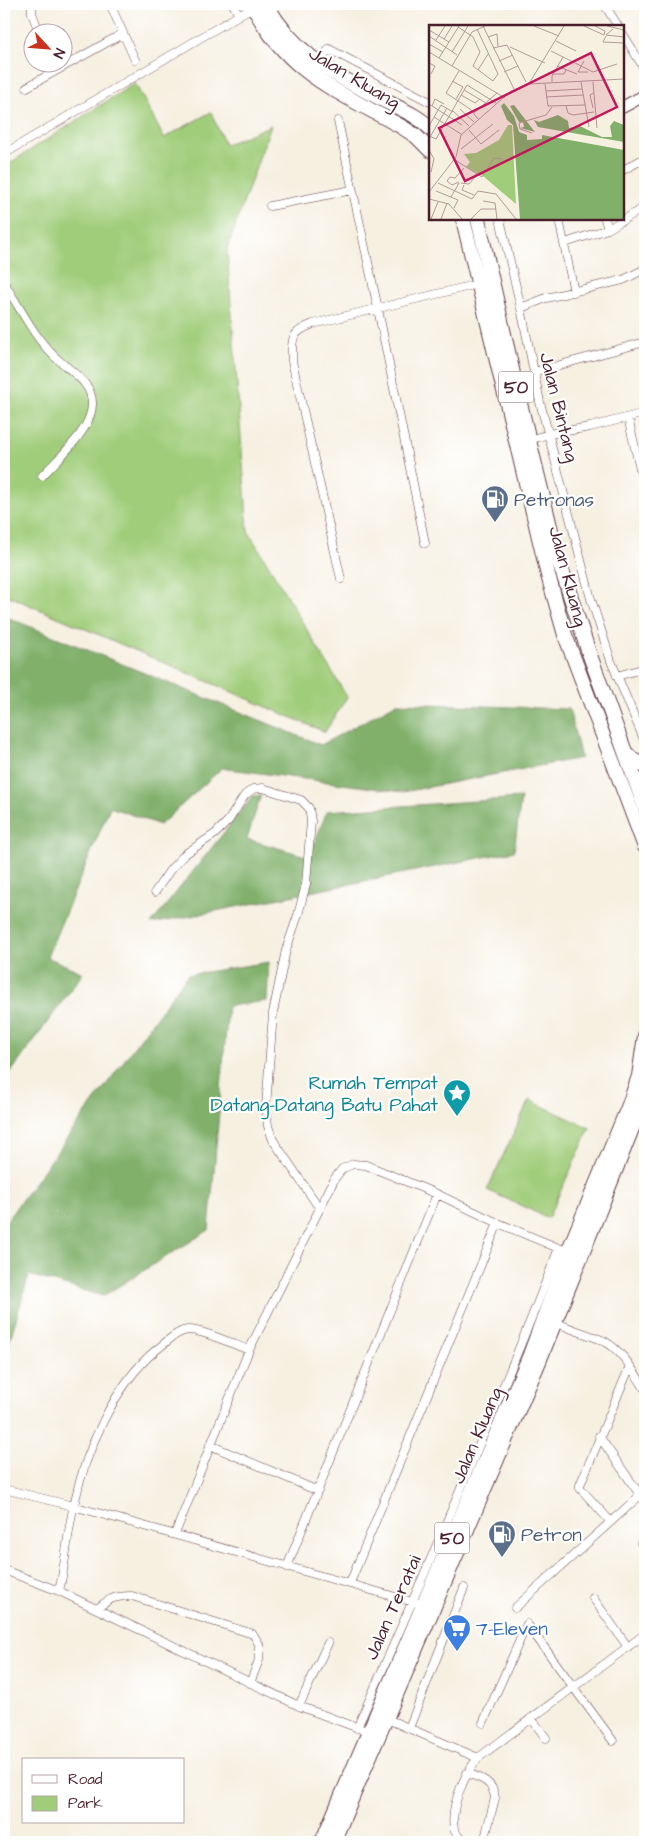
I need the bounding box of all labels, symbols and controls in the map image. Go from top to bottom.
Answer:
north arrow [22,22,72,72]
inset map [429,25,624,220]
street label: Jalan Kluang [303,40,405,117]
text: N [48,45,70,62]
street label: Jalan Bintang [531,350,585,465]
road number: 50 [498,372,534,402]
fuel station icon: Petronas [480,484,510,523]
place label: Petronas [514,487,594,514]
street label: Jalan Kluang [540,523,594,630]
place label: Rumah Tempat Datang-Datang Batu Pahat [211,1070,438,1120]
place icon: Rumah Tempat Datang-Datang Batu Pahat [442,1078,472,1117]
street label: Jalan Kluang [445,1383,511,1488]
fuel station icon: Petron [487,1519,517,1558]
road number: 50 [434,1522,470,1554]
place label: Petron [521,1522,582,1549]
street label: Jalan Teratai [358,1551,429,1664]
supermarket icon: 7-Eleven [442,1613,472,1652]
place label: 7-Eleven [476,1616,548,1643]
legend [22,1758,185,1824]
text: Road [68,1769,103,1790]
text: Park [68,1793,103,1814]

